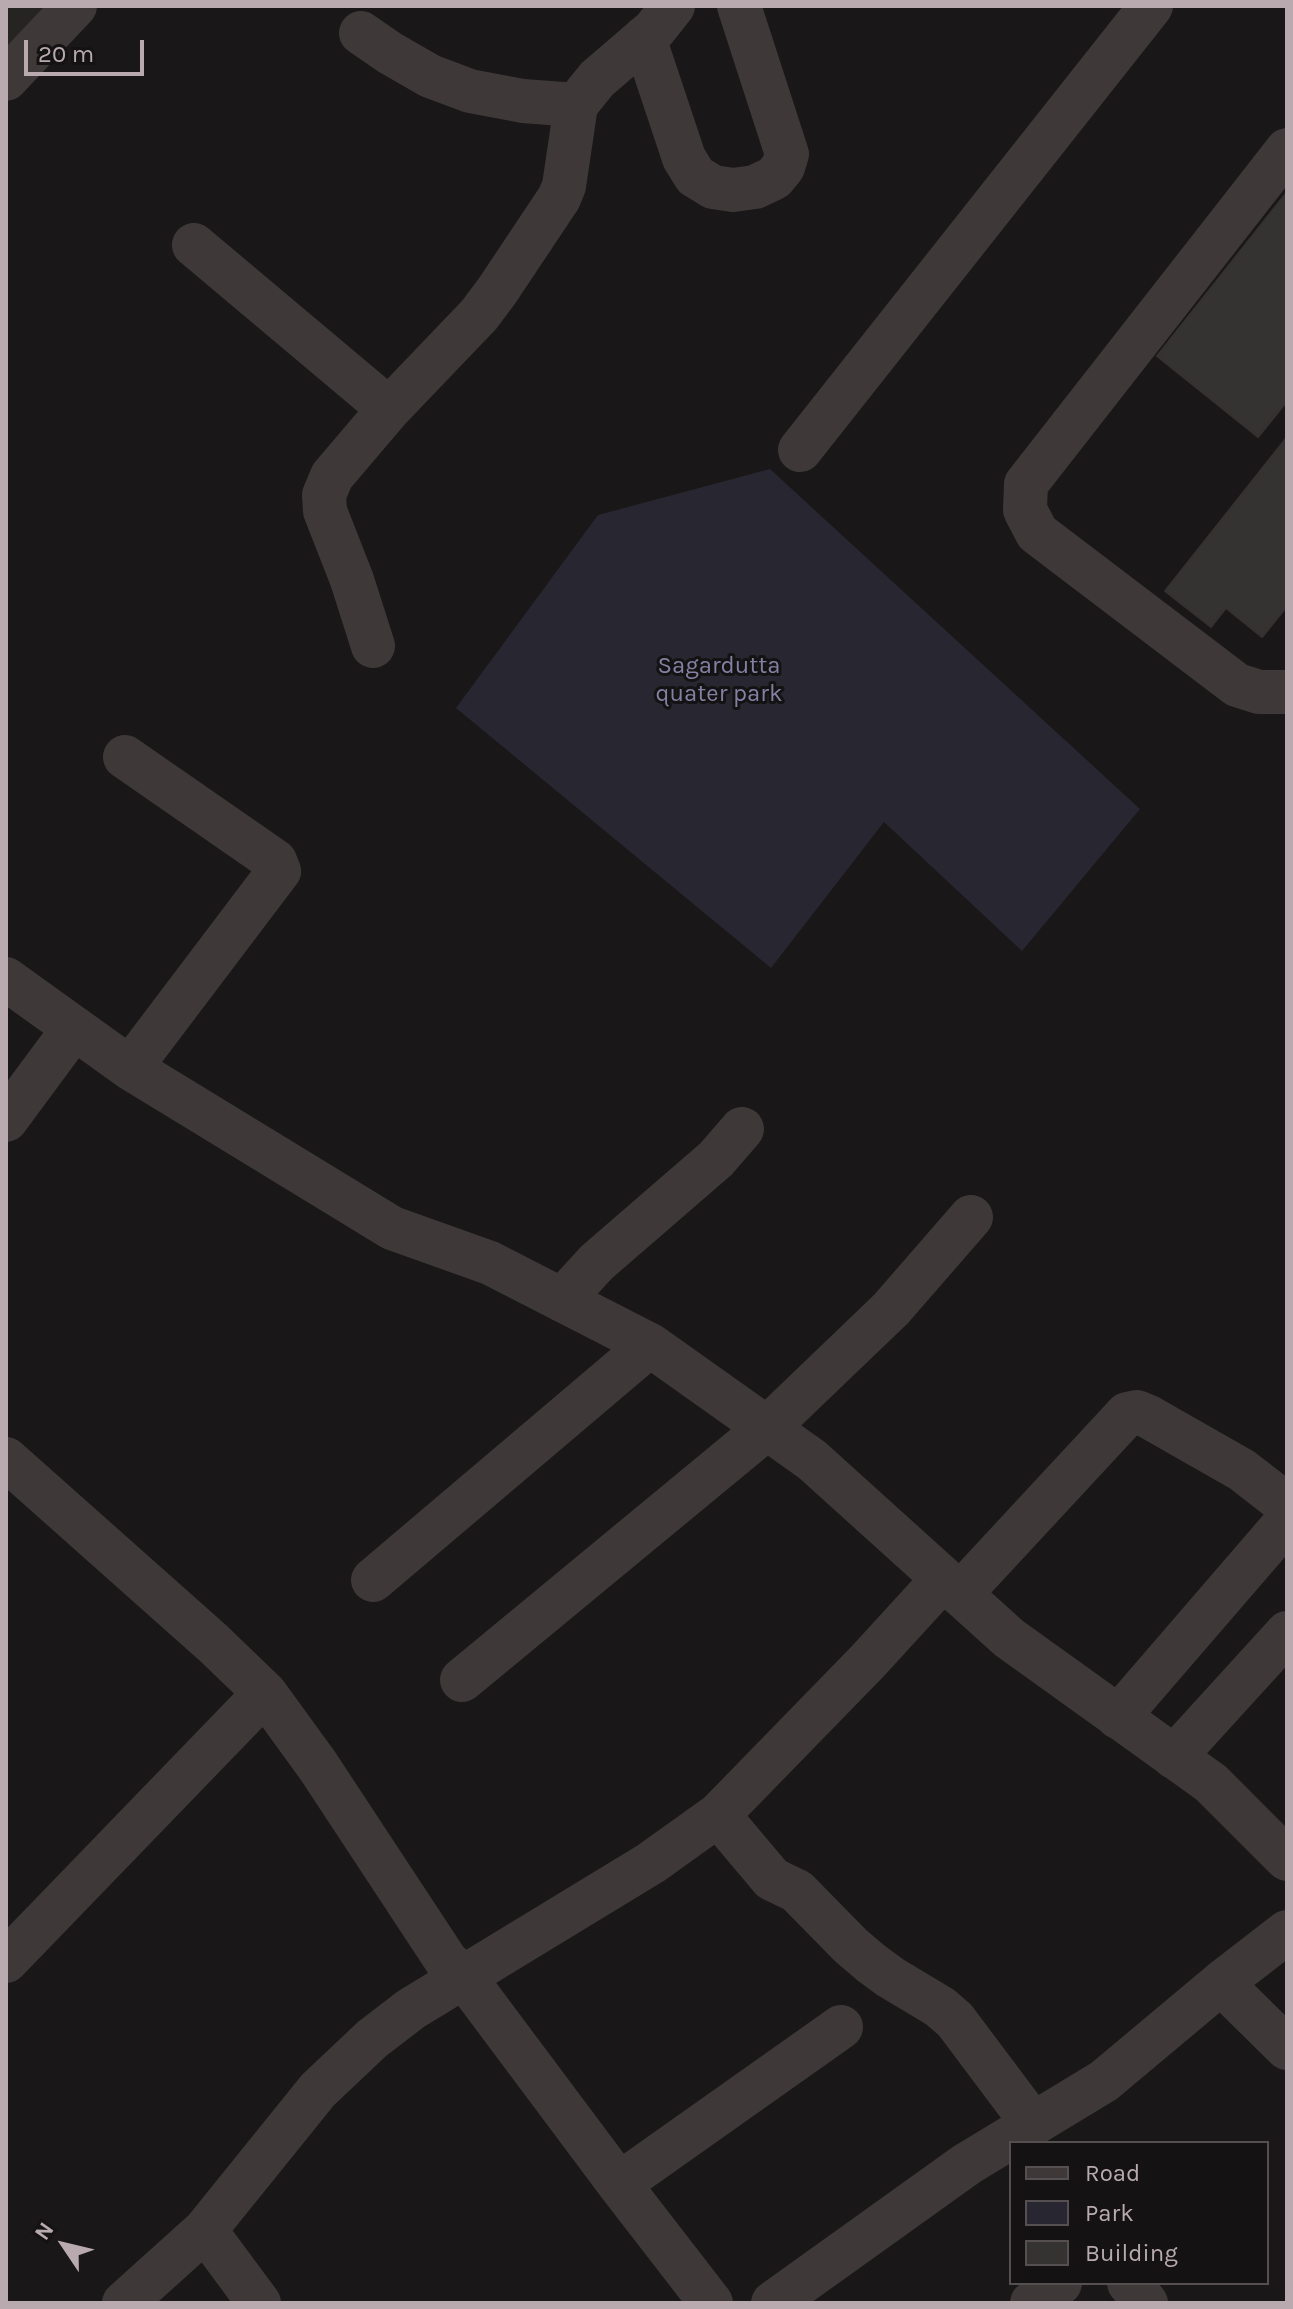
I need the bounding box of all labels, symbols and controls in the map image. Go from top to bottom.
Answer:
scale bar [28,24,148,74]
text: 20 m [38,40,94,68]
park label: Sagardutta quater park [656,652,782,708]
legend [1009,2141,1269,2285]
text: Road [1085,2159,1140,2187]
text: Park [1085,2199,1134,2227]
north arrow [24,2205,104,2285]
text: N [29,2217,60,2245]
text: Building [1085,2239,1178,2267]

